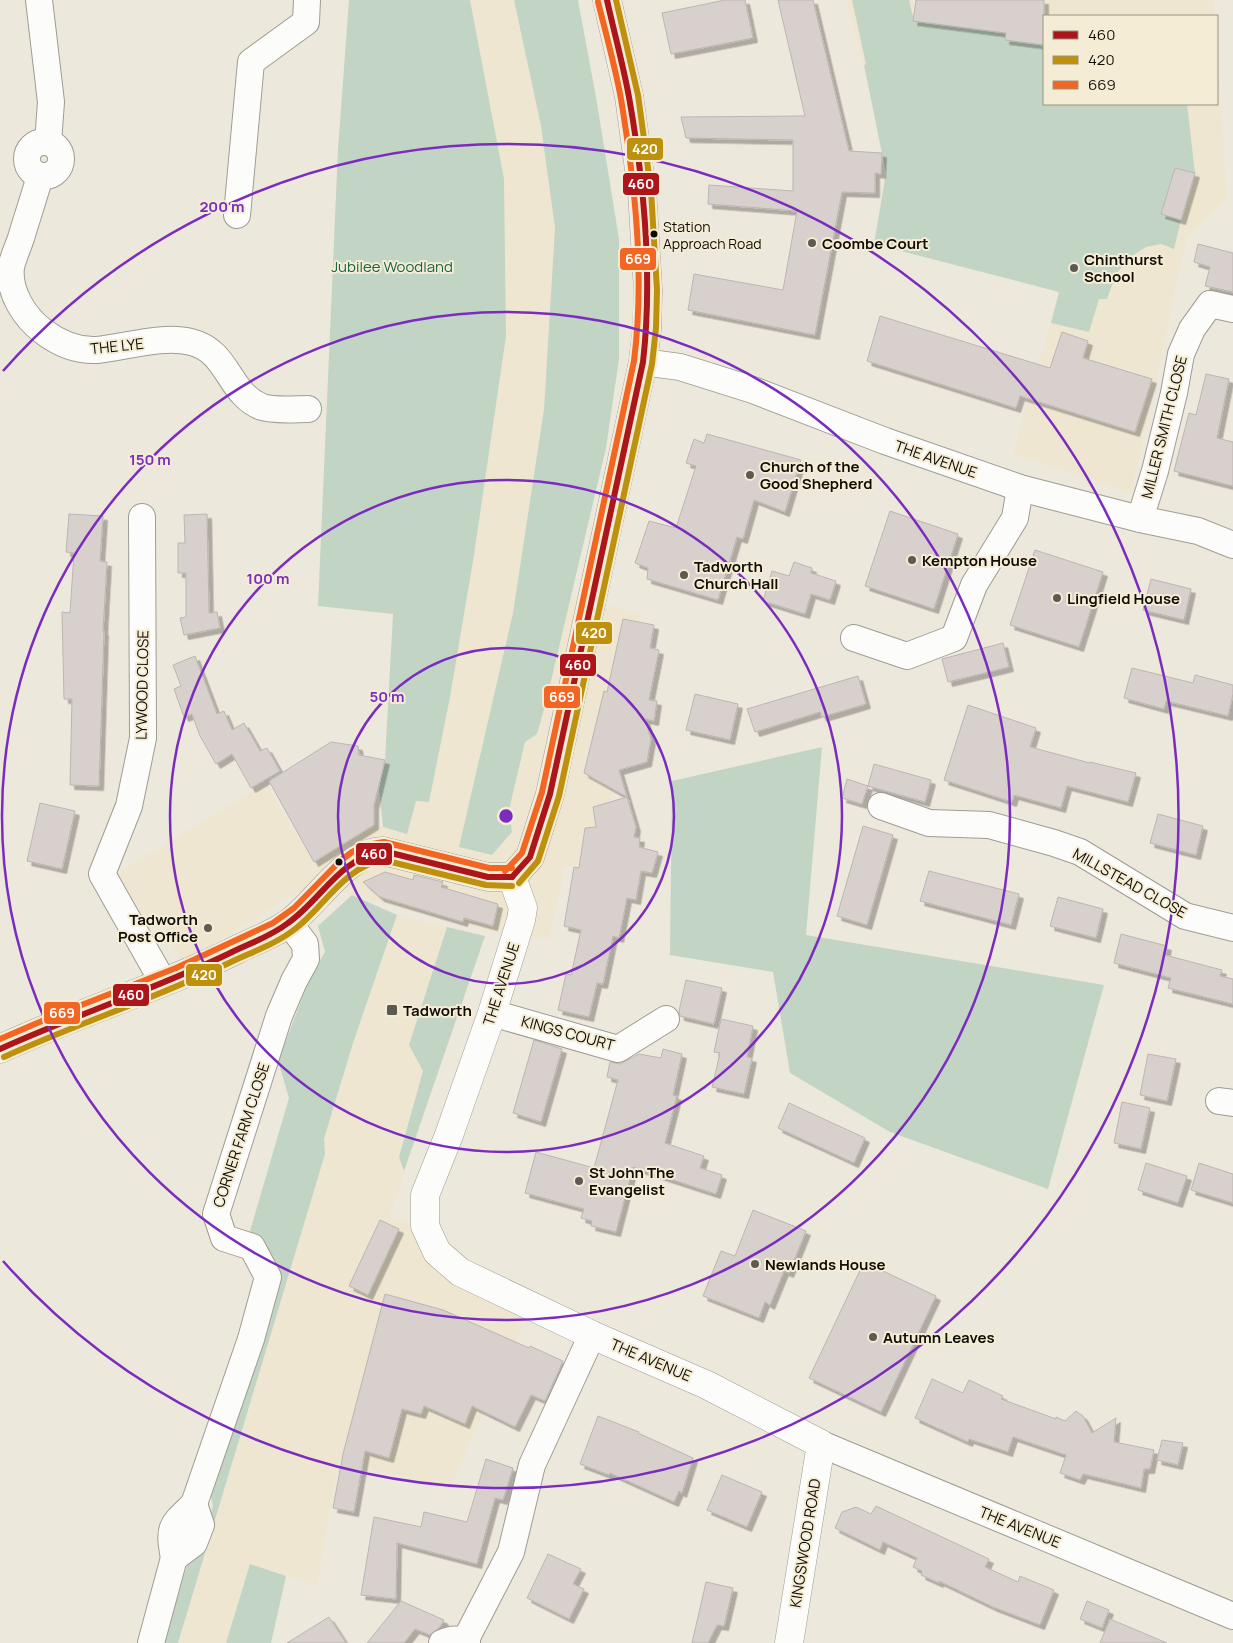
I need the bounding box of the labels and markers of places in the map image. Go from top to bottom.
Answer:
place label: Station Approach Road [663,217,761,253]
marker: Station Approach Road [649,229,659,239]
place label: Coombe Court [822,233,929,254]
marker: Coombe Court [806,237,818,249]
place label: Chinthurst School [1084,249,1164,287]
marker: Chinthurst School [1068,262,1080,274]
place label: Church of the Good Shepherd [760,456,873,494]
marker: Church of the Good Shepherd [744,469,756,481]
place label: Kempton House [922,550,1037,571]
marker: Kempton House [906,554,918,566]
place label: Tadworth Church Hall [694,556,779,594]
marker: Tadworth Church Hall [678,569,690,581]
place label: Lingfield House [1067,588,1180,609]
marker: Lingfield House [1051,592,1063,604]
centre of rings [497,807,515,825]
unlabelled marker [334,857,344,867]
place label: Tadworth Post Office [118,909,198,947]
marker: Tadworth Post Office [202,922,214,934]
place label: Tadworth [403,1000,472,1021]
marker: Tadworth [385,1003,399,1017]
place label: St John The Evangelist [589,1162,674,1200]
marker: St John The Evangelist [573,1175,585,1187]
place label: Newlands House [765,1254,886,1275]
marker: Newlands House [749,1258,761,1270]
place label: Autumn Leaves [883,1327,995,1348]
marker: Autumn Leaves [867,1331,879,1343]

